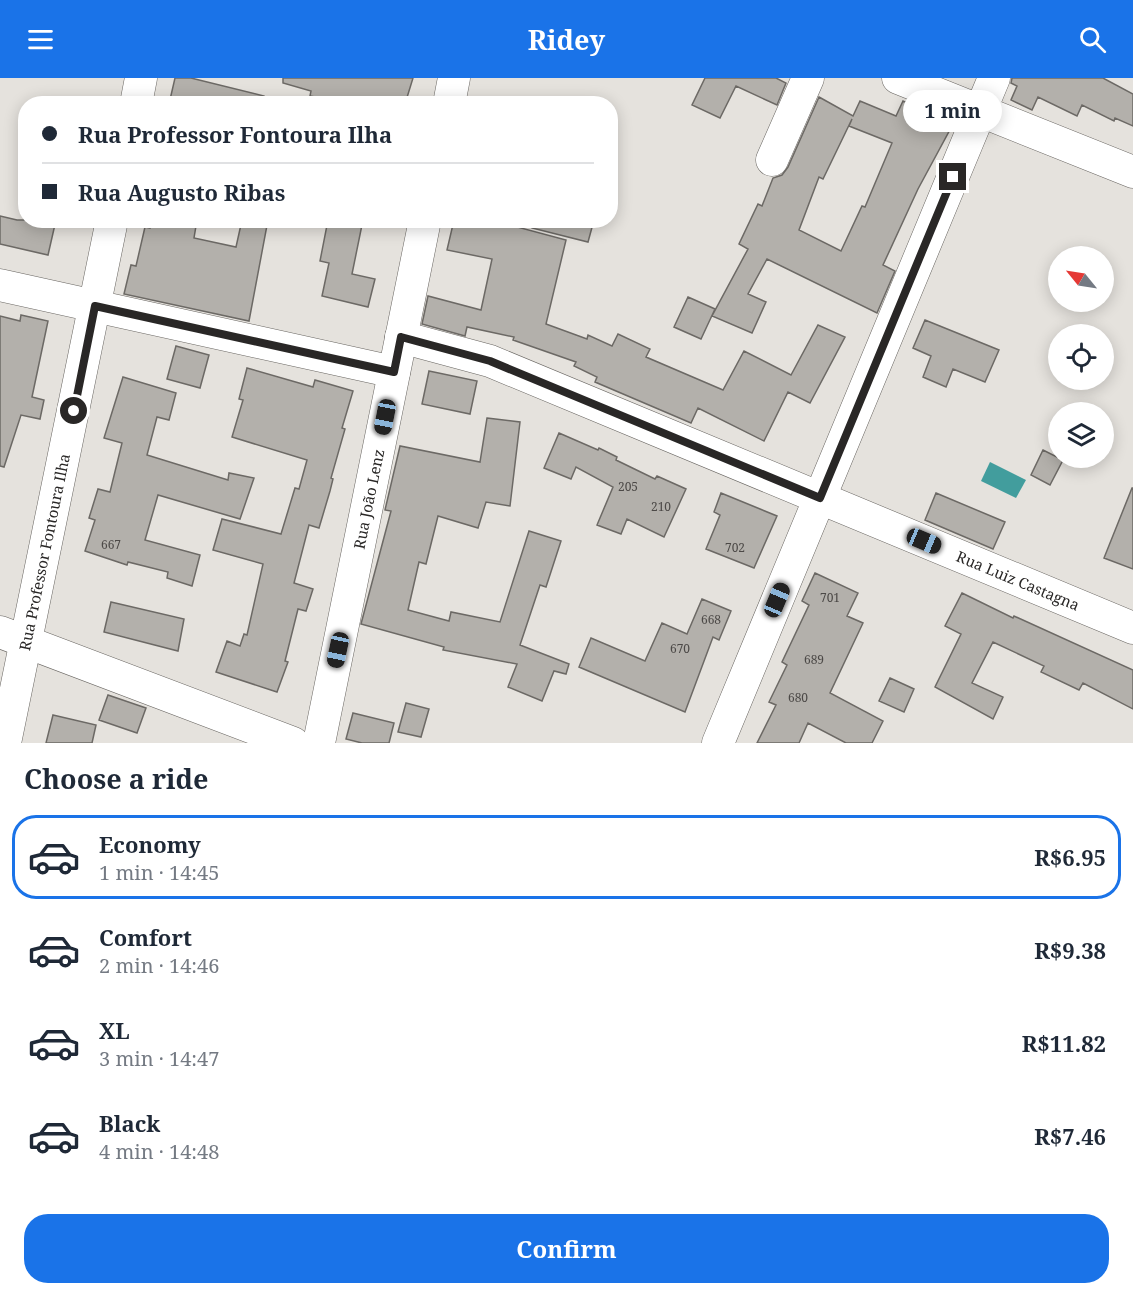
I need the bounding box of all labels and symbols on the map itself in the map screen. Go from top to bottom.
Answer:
callout: 1 min [904,90,1002,132]
route end [939,163,966,190]
north arrow [1048,246,1114,312]
route start [60,397,87,424]
car [373,398,397,436]
street label: Rua João Lenz [349,447,388,551]
street label: Rua Professor Fontoura Ilha [14,452,74,652]
house number: 205 [618,478,638,495]
house number: 210 [651,498,671,515]
car [904,526,944,556]
house number: 667 [101,536,121,553]
house number: 702 [725,539,745,556]
street label: Rua Luiz Castagna [954,546,1083,615]
car [762,580,792,620]
house number: 701 [820,589,840,606]
house number: 668 [701,611,721,628]
car [325,631,351,669]
house number: 670 [670,640,690,657]
house number: 689 [804,651,824,668]
house number: 680 [788,689,808,706]

